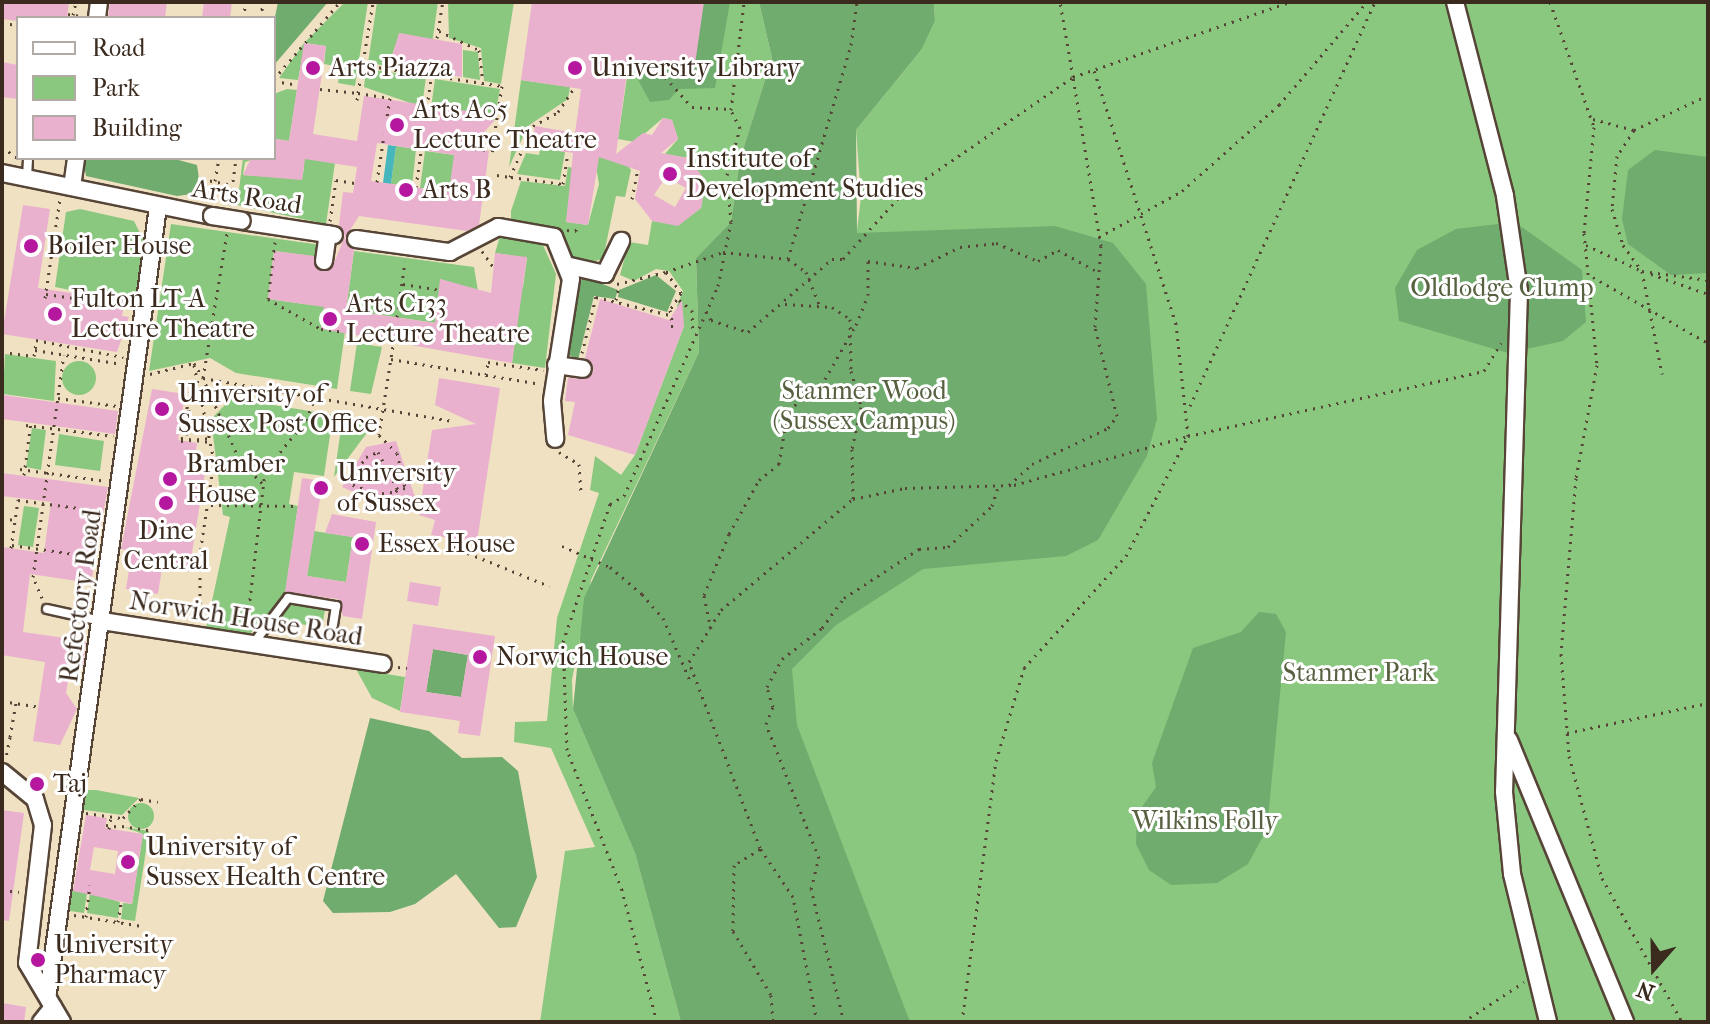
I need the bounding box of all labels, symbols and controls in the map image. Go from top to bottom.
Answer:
legend [16,16,276,160]
text: Road [92,34,145,62]
place label: Arts Piazza [329,52,452,84]
place label: University Library [591,52,800,84]
marker: Arts Piazza [304,59,322,77]
marker: University Library [566,59,584,77]
text: Park [92,74,140,102]
place label: Arts A05 Lecture Theatre [413,94,597,156]
text: Building [92,114,182,142]
marker: Arts A05 Lecture Theatre [388,116,406,134]
place label: Institute of Development Studies [686,143,923,204]
marker: Institute of Development Studies [661,165,679,183]
street label: Arts Road [190,173,304,221]
place label: Arts B [422,174,491,206]
marker: Arts B [397,181,415,199]
place label: Boiler House [47,230,191,262]
marker: Boiler House [22,237,40,255]
park label: Oldlodge Clump [1410,272,1594,304]
place label: Fulton LT-A Lecture Theatre [71,283,255,344]
place label: Arts C133 Lecture Theatre [346,288,530,350]
marker: Fulton LT-A Lecture Theatre [46,305,64,323]
marker: Arts C133 Lecture Theatre [321,310,339,328]
park label: Stanmer Wood (Sussex Campus) [773,375,955,436]
place label: University of Sussex Post Office [178,378,377,440]
marker: University of Sussex Post Office [153,400,171,418]
place label: Bramber House [186,448,285,510]
place label: University of Sussex [337,457,456,518]
marker: Bramber House [161,470,179,488]
marker: University of Sussex [312,479,330,497]
marker: Dine Central [157,494,175,512]
street label: Refectory Road [53,507,109,685]
place label: Dine Central [124,515,208,576]
place label: Essex House [378,528,515,560]
marker: Essex House [353,535,371,553]
street label: Norwich House Road [127,585,365,653]
place label: Norwich House [496,641,668,673]
marker: Norwich House [471,648,489,666]
park label: Stanmer Park [1283,657,1435,689]
place label: Taj [53,768,87,800]
marker: Taj [28,775,46,793]
park label: Wilkins Folly [1132,805,1278,837]
place label: University of Sussex Health Centre [146,831,385,892]
marker: University of Sussex Health Centre [117,851,139,873]
north arrow [1614,928,1694,1008]
place label: University Pharmacy [54,929,173,990]
marker: University Pharmacy [29,951,47,969]
text: N [1634,975,1658,1006]

